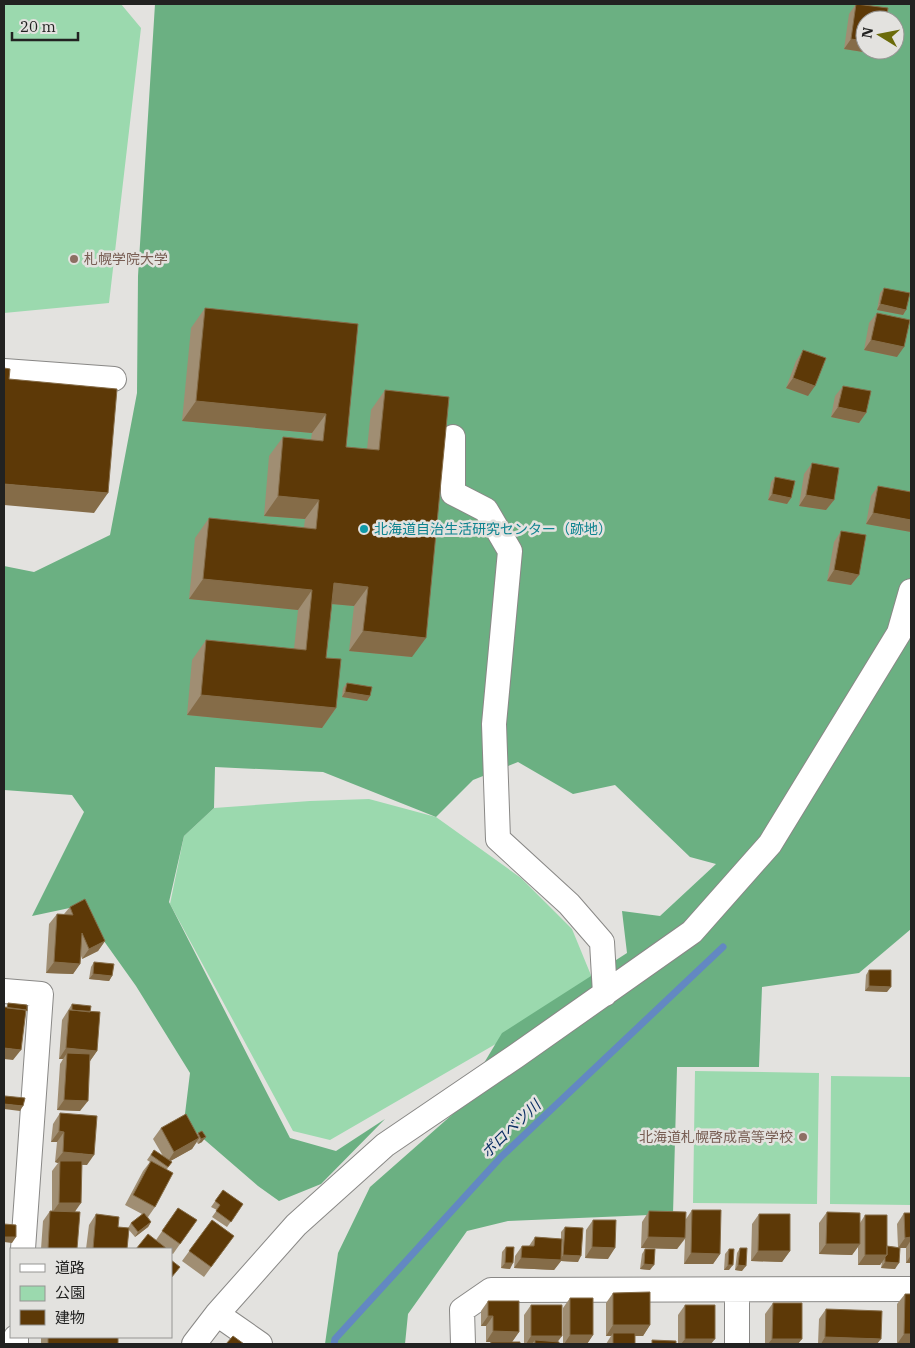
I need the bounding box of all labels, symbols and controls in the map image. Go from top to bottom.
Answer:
scale bar [12,10,79,42]
north arrow [855,10,905,60]
text: 20 m [20,17,56,36]
text: N [857,26,877,40]
place label: 札幌学院大学 [84,250,168,268]
marker: 札幌学院大学 [68,253,80,265]
place label: 北海道自治生活研究センター（跡地） [374,520,612,538]
marker: 北海道自治生活研究センター（跡地） [358,523,370,535]
water label: ポロベツ川 [477,1094,546,1162]
place label: 北海道札幌啓成高等学校 [639,1128,793,1146]
marker: 北海道札幌啓成高等学校 [797,1131,809,1143]
legend [10,1248,172,1338]
text: 道路 [55,1258,85,1277]
text: 公園 [55,1283,85,1302]
text: 建物 [55,1308,85,1327]

